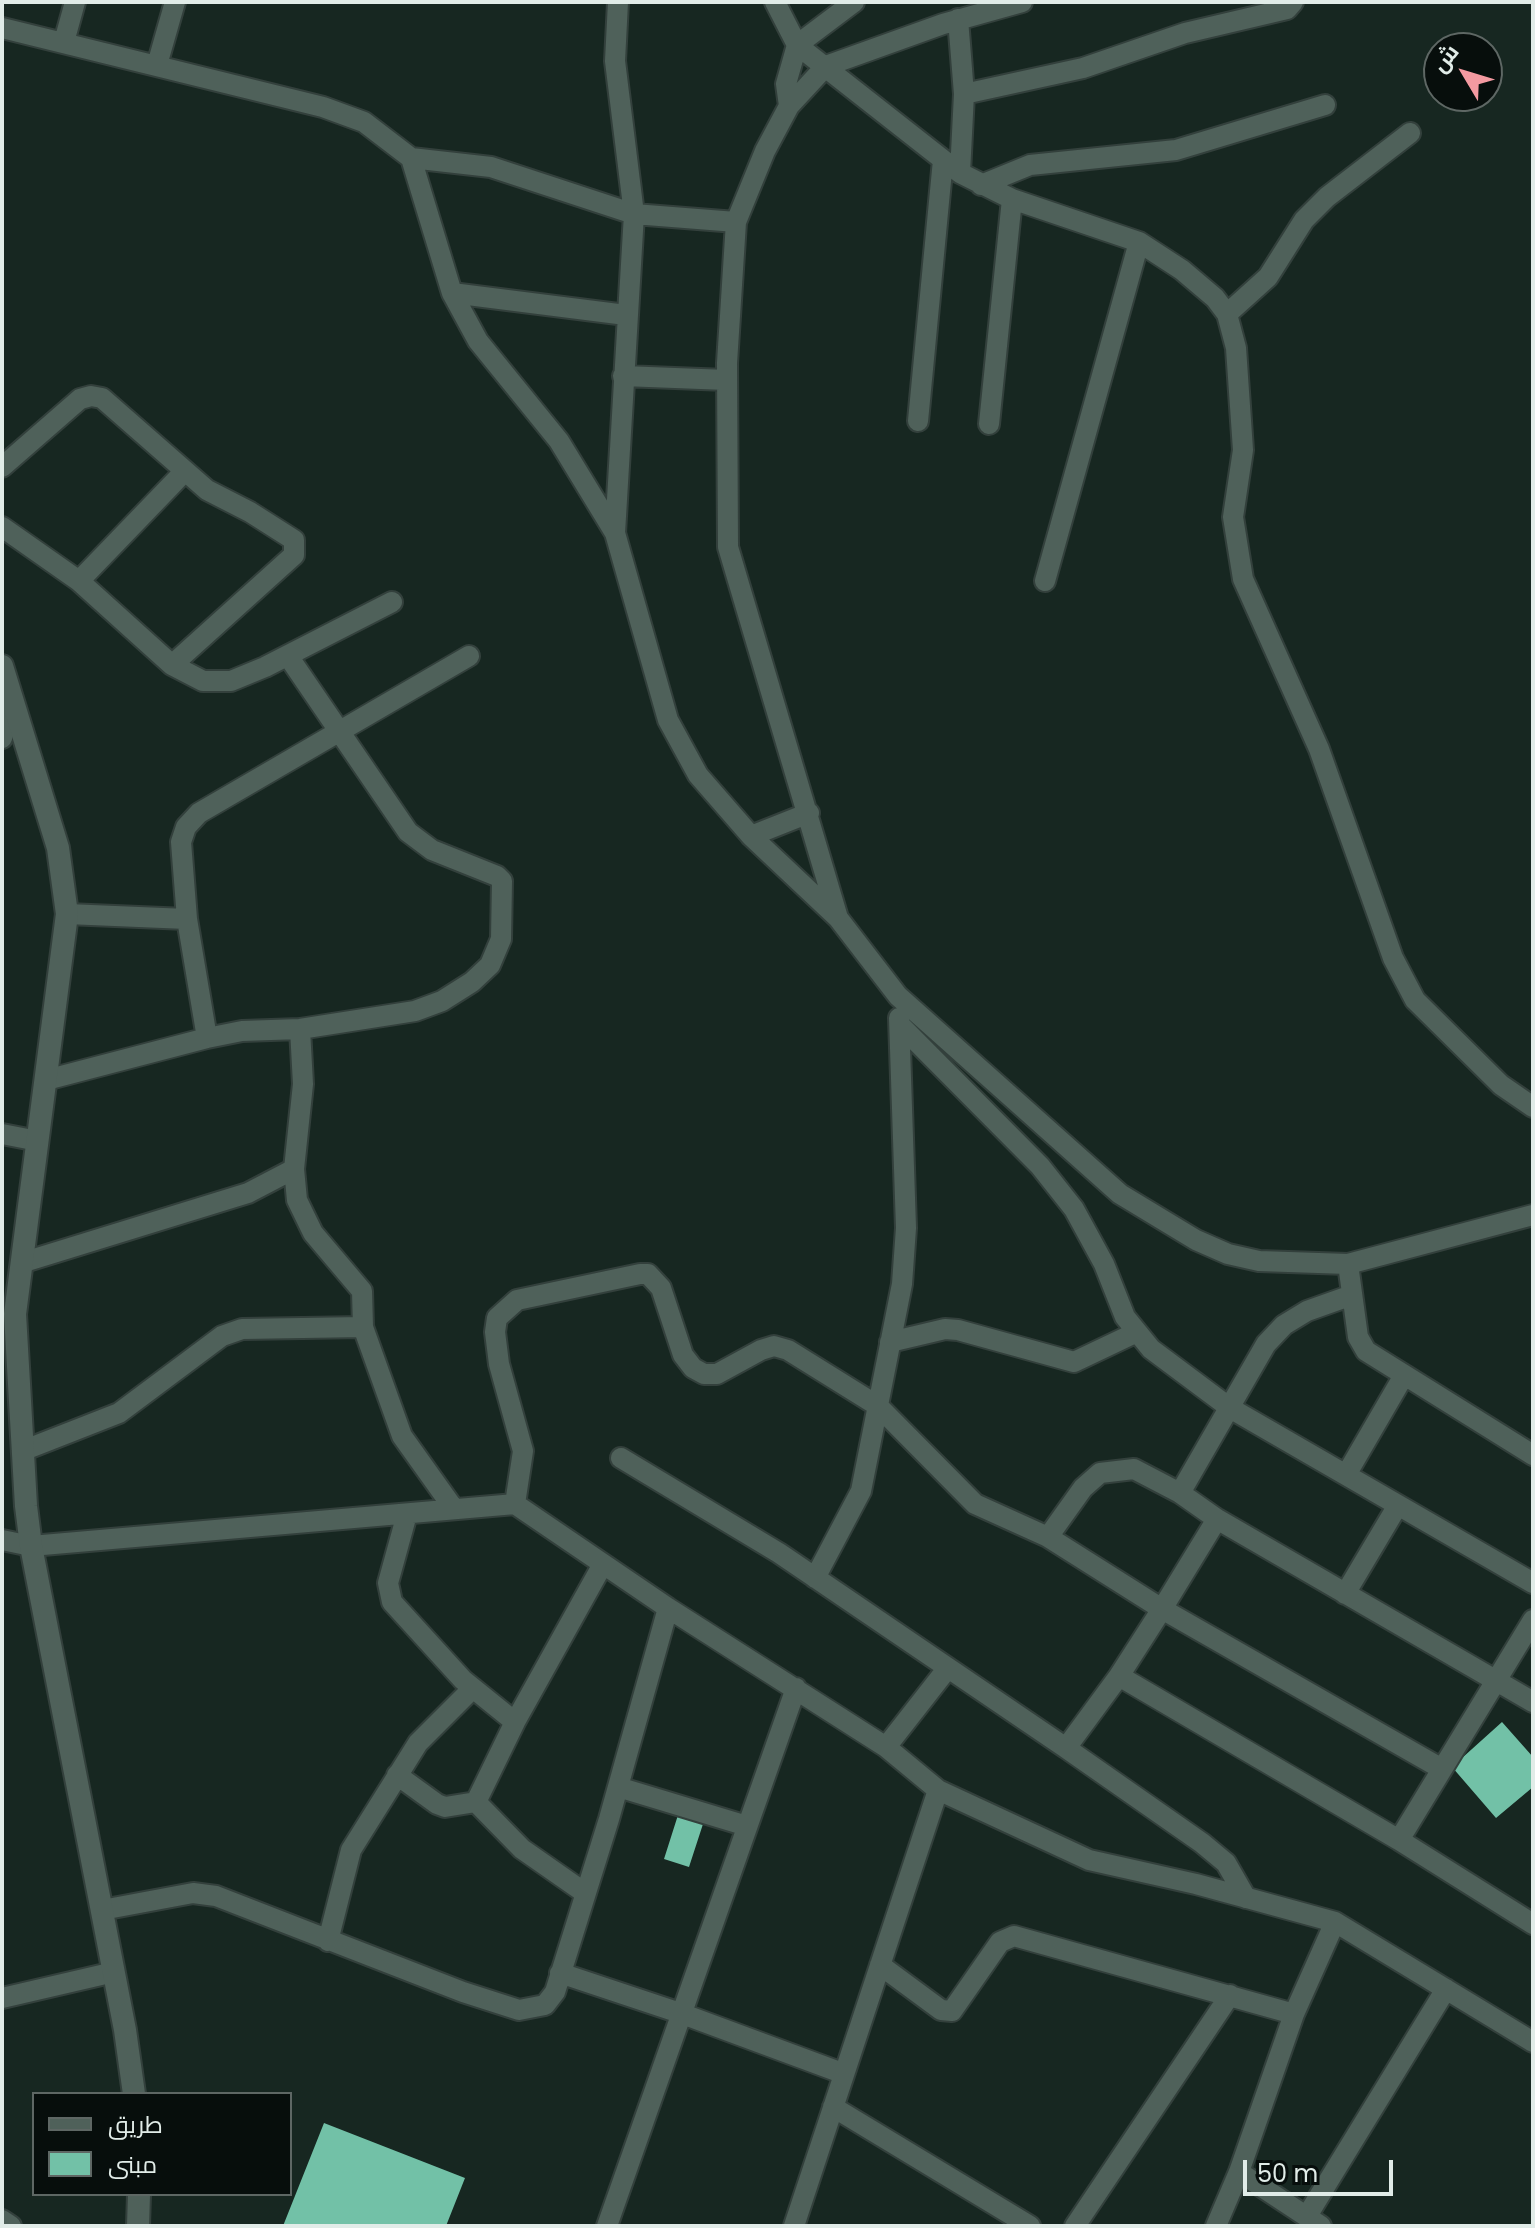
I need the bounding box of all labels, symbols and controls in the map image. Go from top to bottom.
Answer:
north arrow [1423,32,1503,112]
text: ش [1424,37,1466,79]
legend [32,2092,292,2196]
text: طريق [108,2108,163,2141]
scale bar [1247,2144,1397,2194]
text: مبنى [108,2148,157,2181]
text: 50 m [1257,2157,1318,2190]

